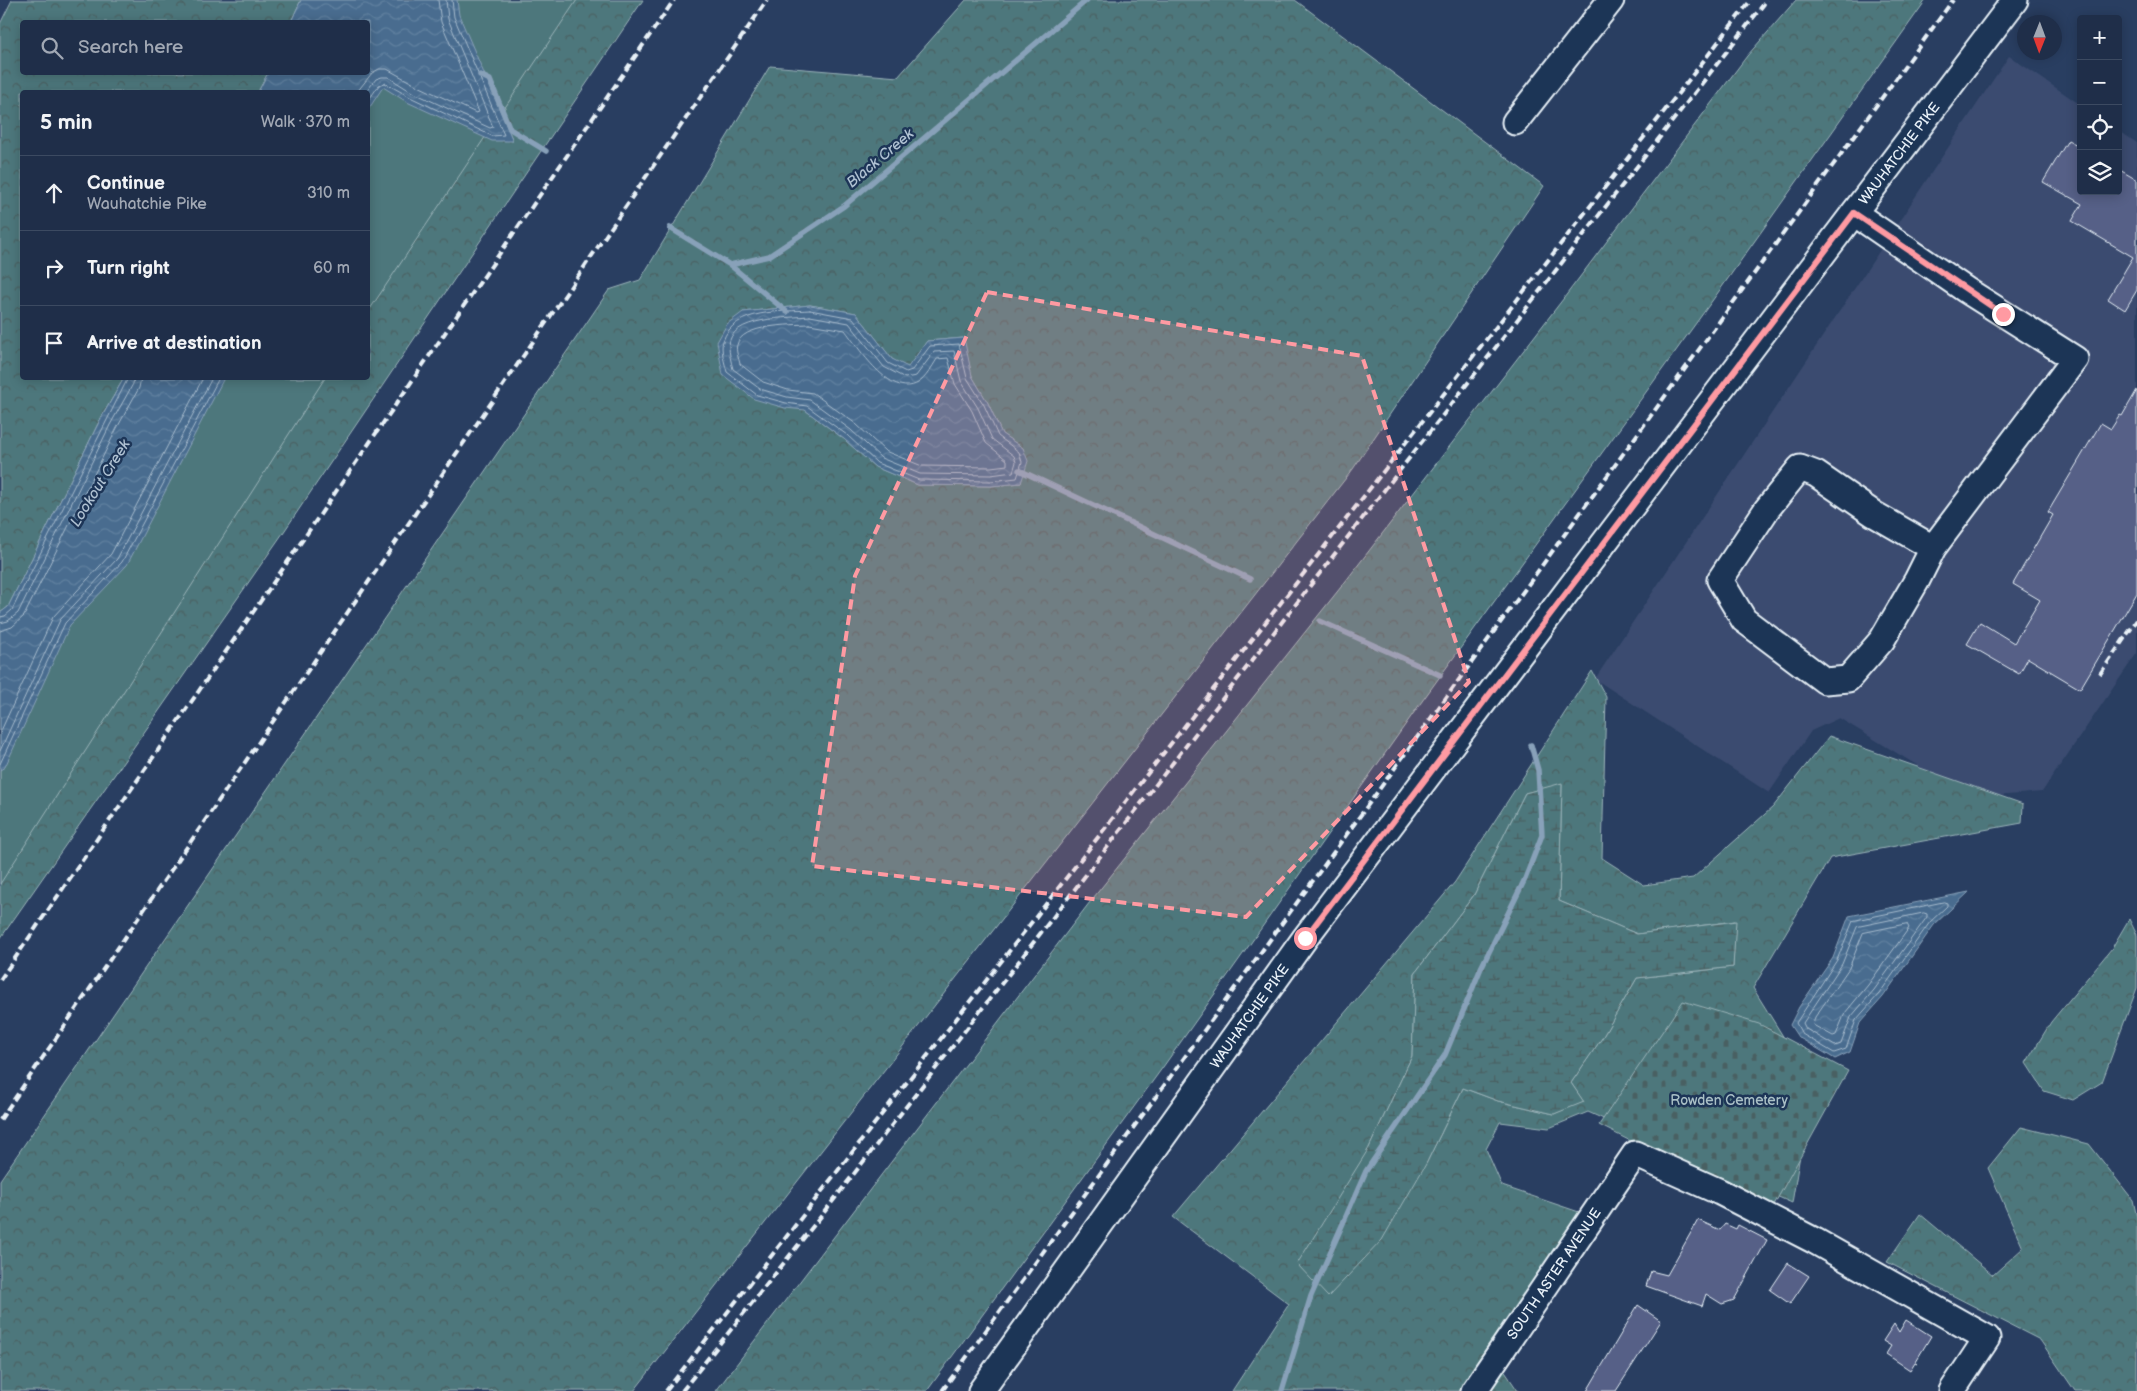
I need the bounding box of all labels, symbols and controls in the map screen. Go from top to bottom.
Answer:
north arrow [2017,15,2062,60]
map controls [2077,15,2122,195]
button: + [2077,15,2122,60]
search box [20,20,370,75]
icon: search [38,34,66,62]
text: Search here [78,36,183,59]
button: − [2077,60,2122,105]
street label: WAUHATCHIE PIKE [1855,99,1944,208]
button: locate [2077,105,2122,150]
text: 5 min [40,110,93,135]
text: Walk · 370 m [261,113,350,132]
water label: Black Creek [843,124,918,192]
button: layers [2077,150,2122,195]
text: Continue [87,172,165,195]
icon: ahead [40,179,68,207]
text: 310 m [307,184,350,203]
text: Wauhatchie Pike [87,195,207,214]
icon: right [40,254,68,282]
text: Turn right [87,257,170,280]
text: 60 m [313,259,350,278]
route end [1992,303,2015,326]
icon: arrive [40,329,68,357]
text: Arrive at destination [87,332,262,355]
water label: Lookout Creek [66,436,135,530]
route start [1294,927,1317,950]
street label: WAUHATCHIE PIKE [1207,961,1293,1072]
park label: Rowden Cemetery [1670,1092,1788,1109]
street label: SOUTH ASTER AVENUE [1504,1205,1605,1343]

